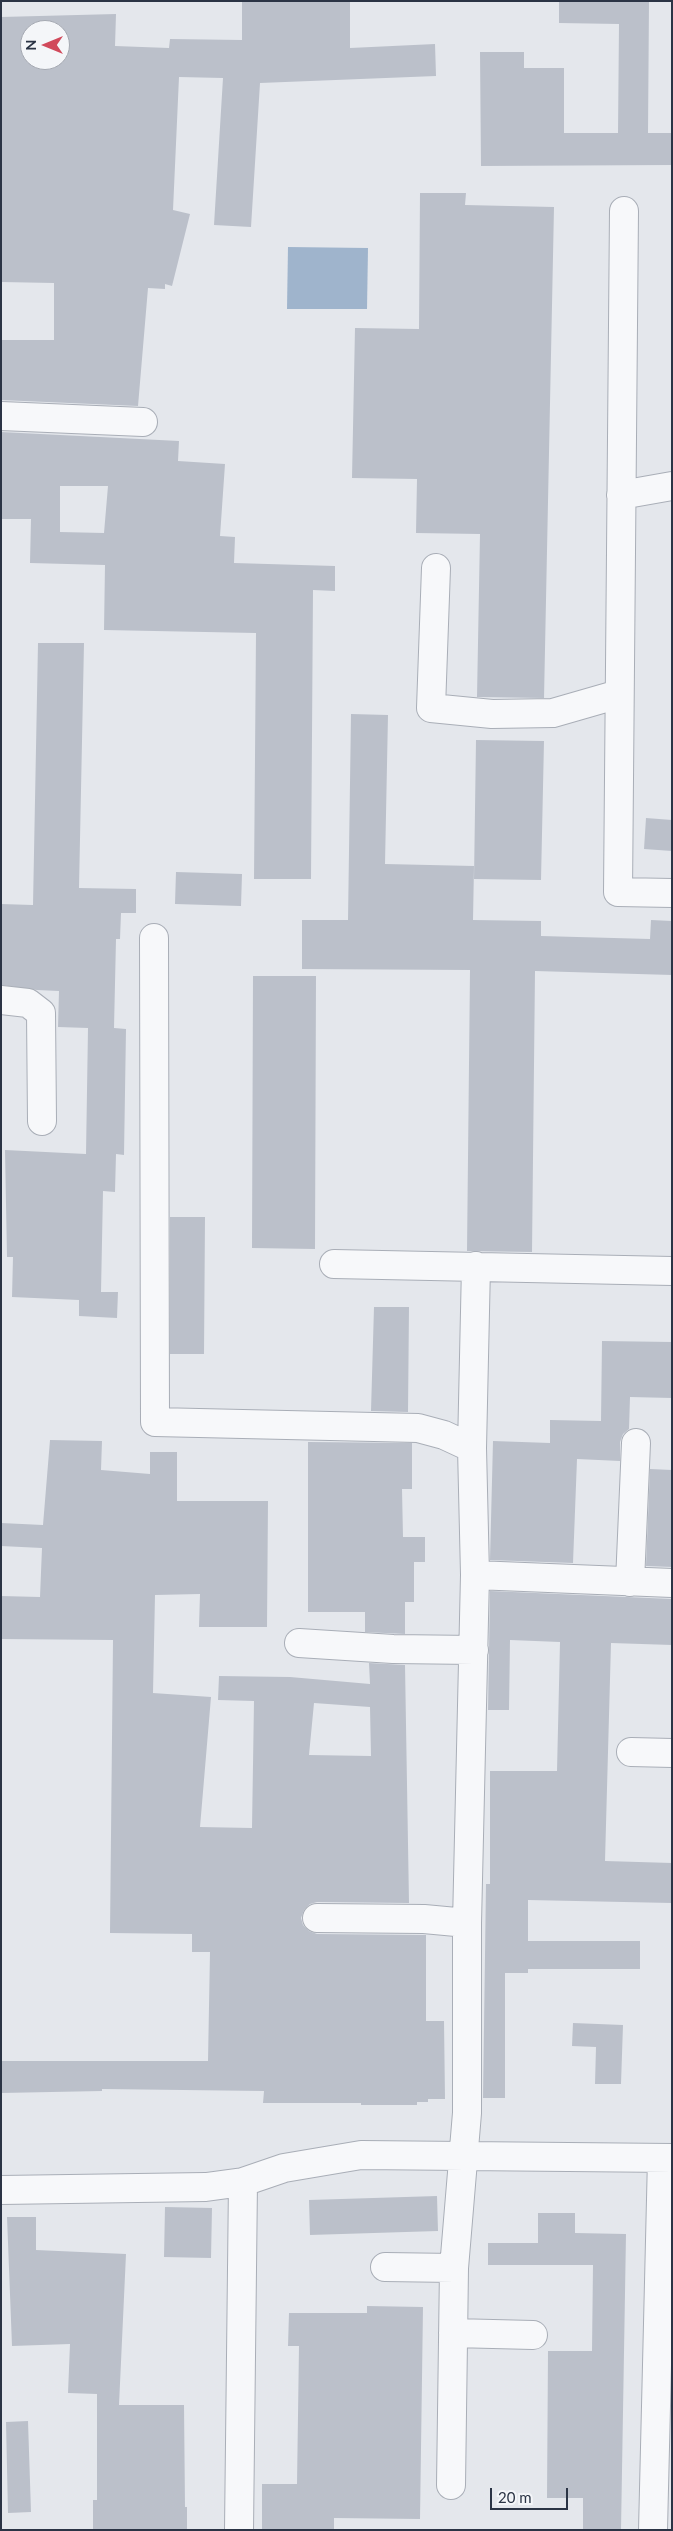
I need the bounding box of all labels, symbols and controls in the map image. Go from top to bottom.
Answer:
north arrow [20,20,70,70]
text: N [22,40,39,50]
scale bar [493,2478,570,2510]
text: 20 m [498,2488,532,2506]

